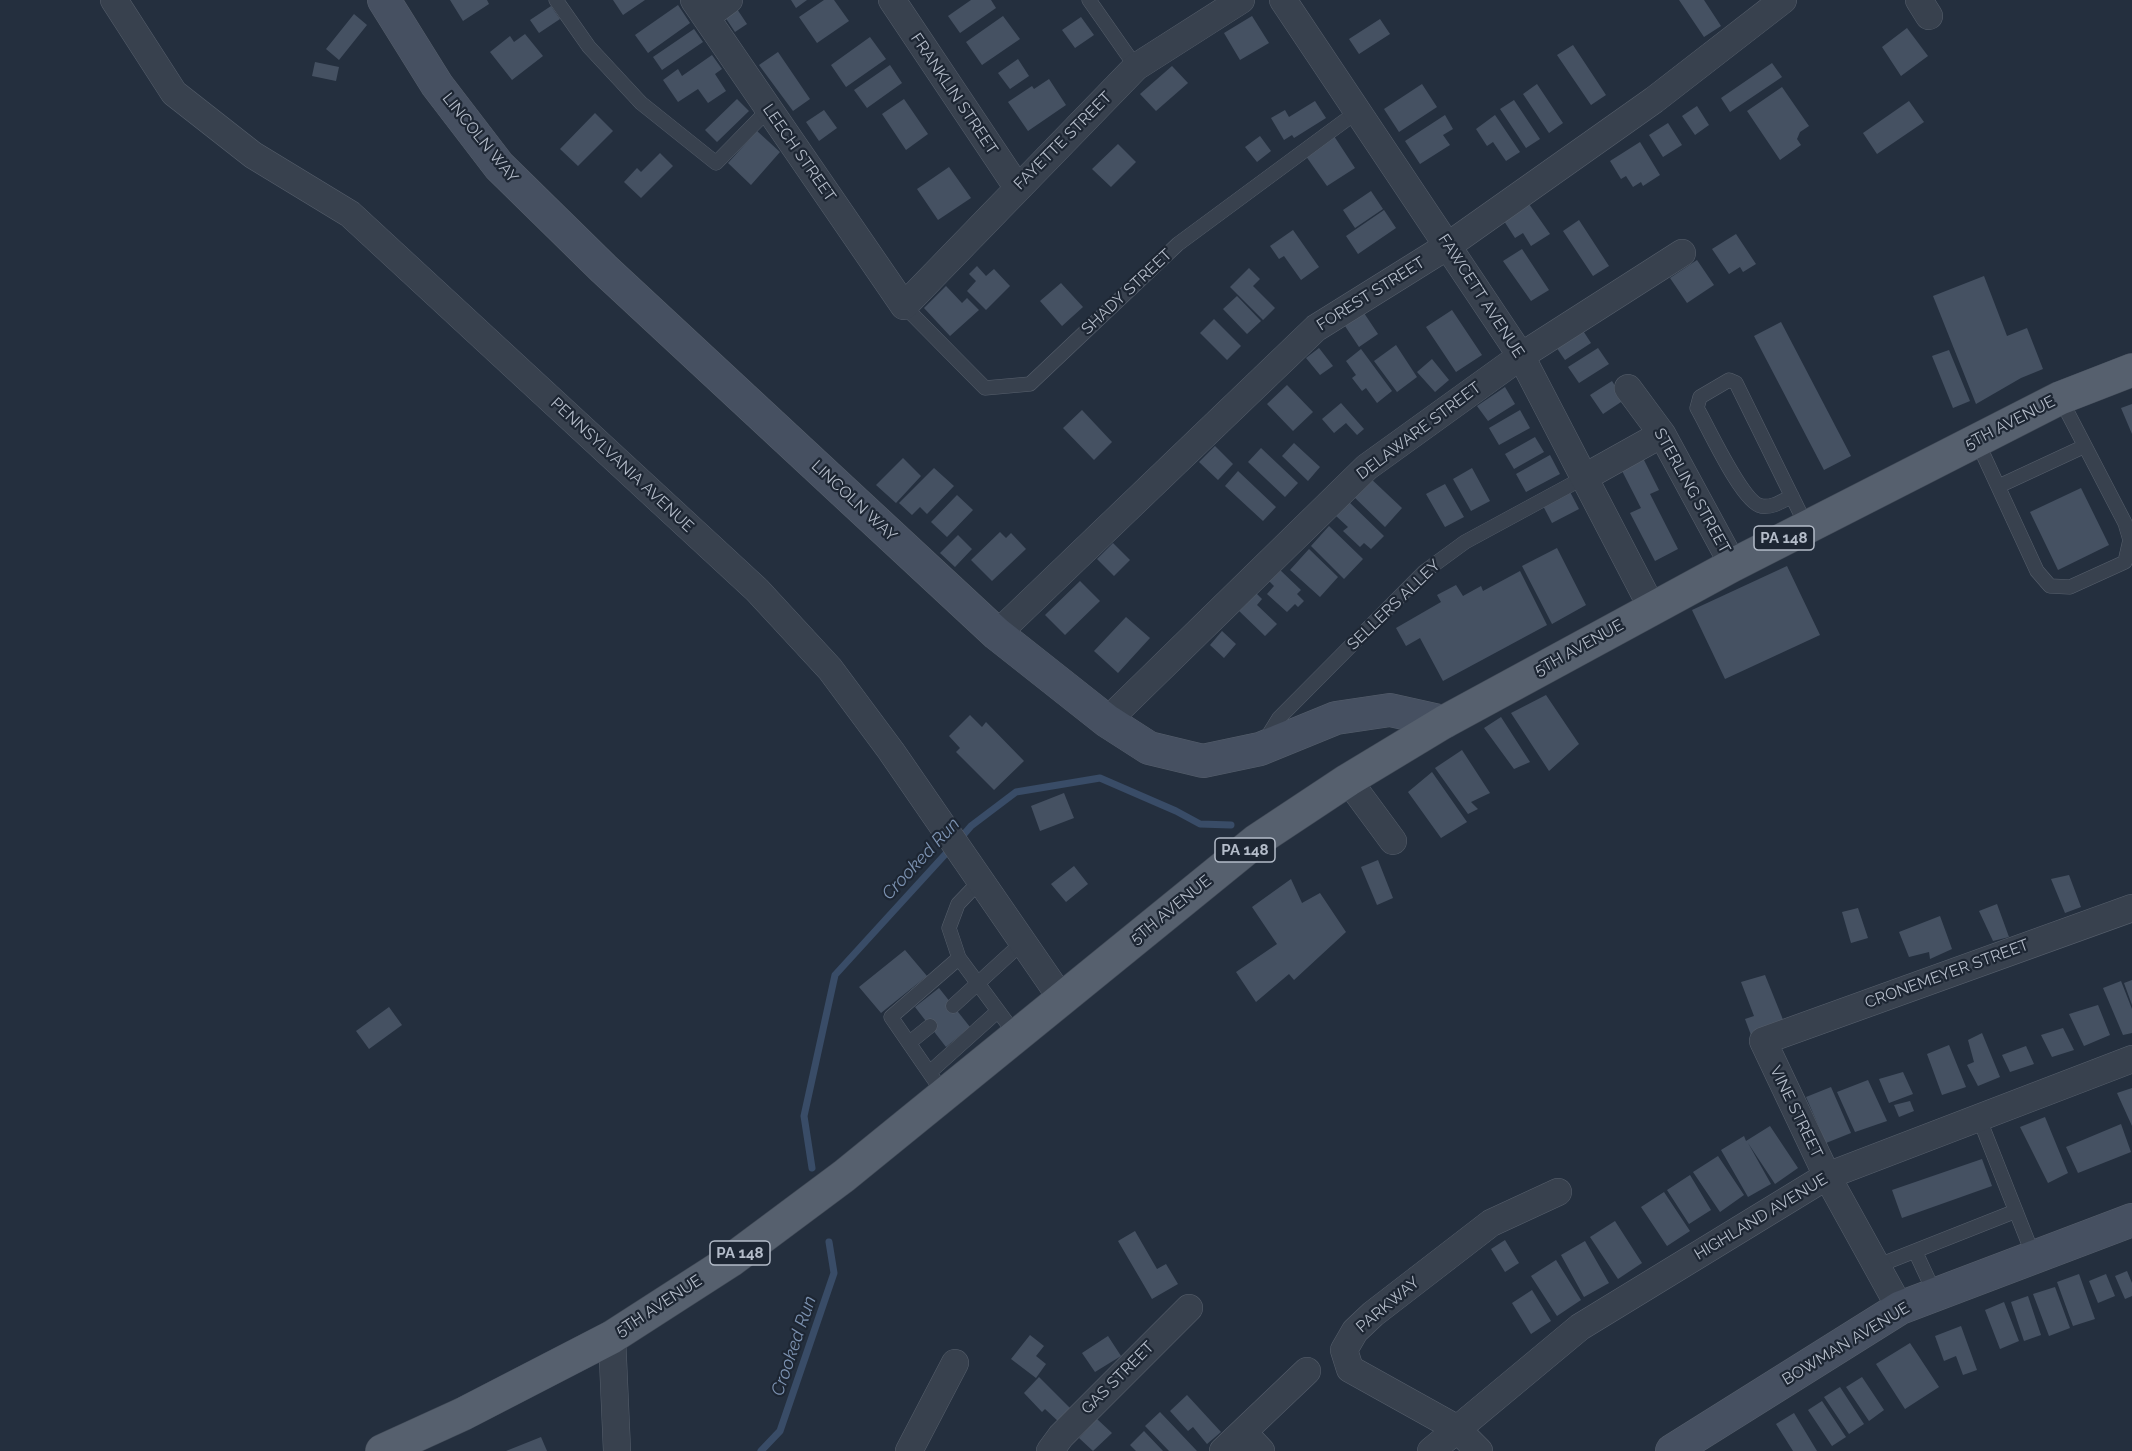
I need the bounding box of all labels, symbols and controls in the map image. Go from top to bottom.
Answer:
street label: FRANKLIN STREET [906,30,1002,158]
street label: FAYETTE STREET [1010,88,1116,194]
street label: LINCOLN WAY [438,89,522,187]
street label: LEECH STREET [758,101,840,205]
street label: FAWCETT AVENUE [1434,231,1528,361]
street label: SHADY STREET [1078,245,1176,339]
street label: FOREST STREET [1313,253,1429,335]
street label: DELAWARE STREET [1353,378,1485,484]
street label: 5TH AVENUE [1962,392,2058,454]
street label: PENNSYLVANIA AVENUE [547,394,697,536]
street label: STERLING STREET [1650,425,1734,557]
street label: LINCOLN WAY [807,456,901,546]
road number: PA 148 [1754,526,1814,550]
street label: SELLERS ALLEY [1344,556,1444,654]
street label: 5TH AVENUE [1531,616,1627,680]
water label: Crooked Run [878,814,964,904]
road number: PA 148 [1215,838,1275,862]
street label: 5TH AVENUE [1127,872,1215,948]
street label: CRONEMEYER STREET [1862,935,2032,1013]
street label: VINE STREET [1765,1063,1827,1161]
street label: HIGHLAND AVENUE [1691,1170,1831,1264]
road number: PA 148 [710,1241,770,1265]
street label: 5TH AVENUE [612,1271,706,1341]
street label: PARKWAY [1353,1273,1423,1337]
water label: Crooked Run [767,1293,821,1399]
street label: BOWMAN AVENUE [1779,1298,1913,1390]
street label: GAS STREET [1078,1338,1158,1418]

